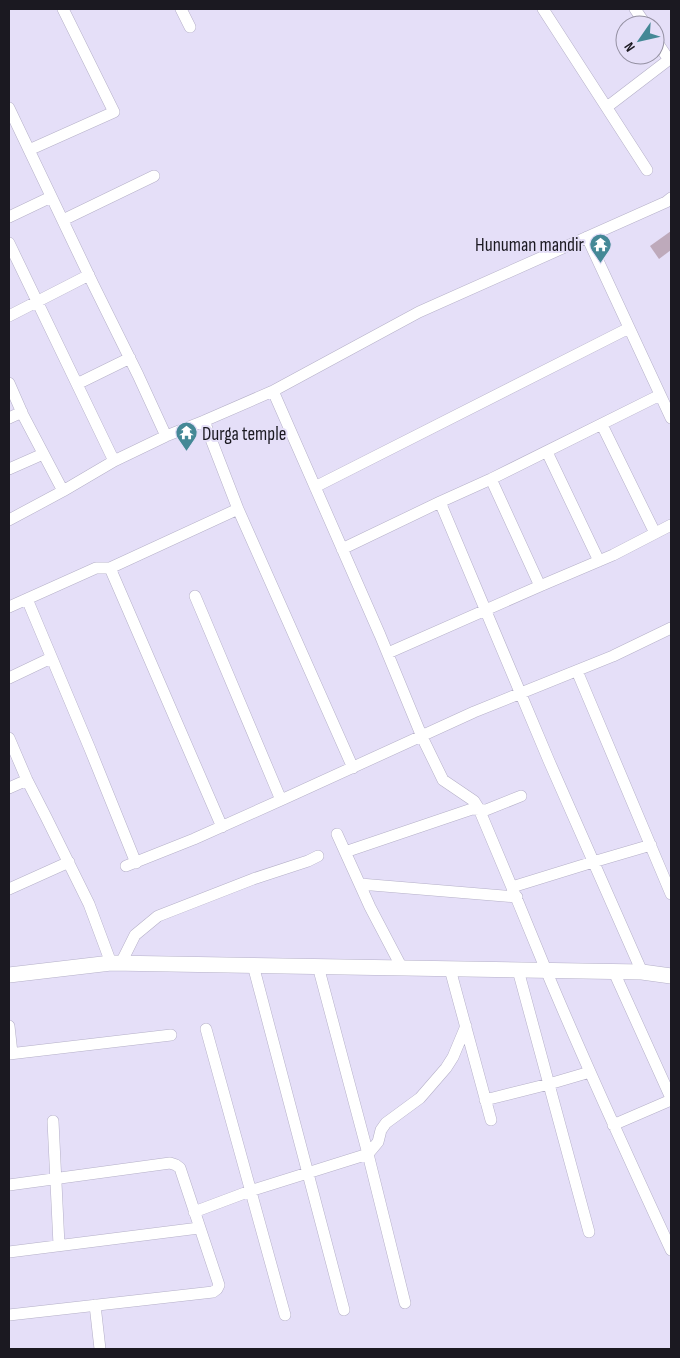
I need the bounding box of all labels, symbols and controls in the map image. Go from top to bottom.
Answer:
north arrow [615,15,665,65]
text: N [620,39,639,55]
temple icon: Hunuman mandir [588,232,612,263]
place label: Hunuman mandir [475,234,585,257]
temple icon: Durga temple [174,421,198,452]
place label: Durga temple [202,423,286,446]

